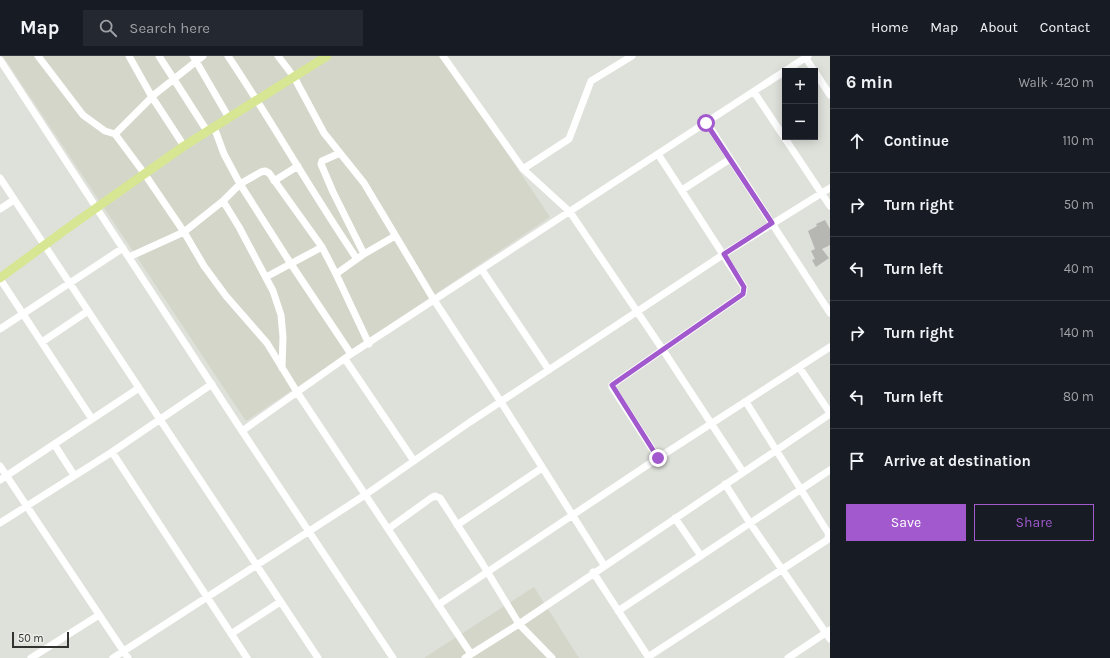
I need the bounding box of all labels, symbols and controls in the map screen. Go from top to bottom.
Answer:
search box [83,10,363,46]
text: Map [20,17,59,39]
icon: search [97,17,119,39]
text: Search here [129,19,210,37]
text: Home [871,19,908,36]
text: Map [930,19,958,36]
text: About [980,19,1018,36]
text: Contact [1040,19,1090,36]
map controls [782,68,818,140]
button: + [782,68,818,104]
text: 6 min [846,72,893,92]
text: Walk · 420 m [1018,75,1094,90]
button: − [782,104,818,140]
route start [697,114,715,132]
icon: ahead [846,130,868,152]
text: Continue [884,132,949,150]
text: 110 m [1062,133,1094,148]
icon: right [846,194,868,216]
text: Turn right [884,196,954,214]
text: 50 m [1064,197,1094,212]
icon: left [846,258,868,280]
text: Turn left [884,260,943,278]
text: 40 m [1064,261,1094,276]
icon: right [846,322,868,344]
text: Turn right [884,324,954,342]
text: 140 m [1059,325,1094,340]
icon: left [846,386,868,408]
text: Turn left [884,388,943,406]
text: 80 m [1063,389,1094,404]
route end [649,449,667,467]
icon: arrive [846,450,868,472]
text: Arrive at destination [884,452,1031,470]
button: Save [846,504,966,541]
button: Share [974,504,1094,541]
scale bar [12,630,69,649]
text: 50 m [18,632,44,645]

